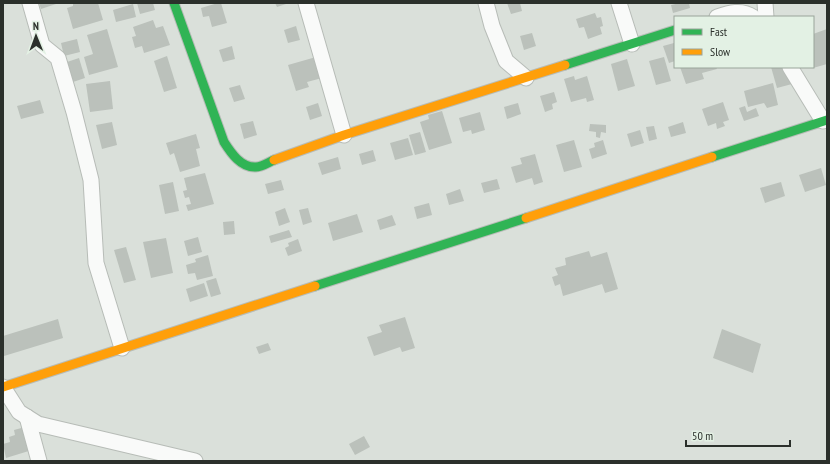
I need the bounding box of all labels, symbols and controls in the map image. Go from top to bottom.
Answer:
north arrow [16,16,56,56]
legend [674,16,814,68]
text: N [33,19,39,33]
text: Fast [710,24,728,39]
text: Slow [710,44,731,59]
scale bar [686,422,790,448]
text: 50 m [692,428,713,443]

